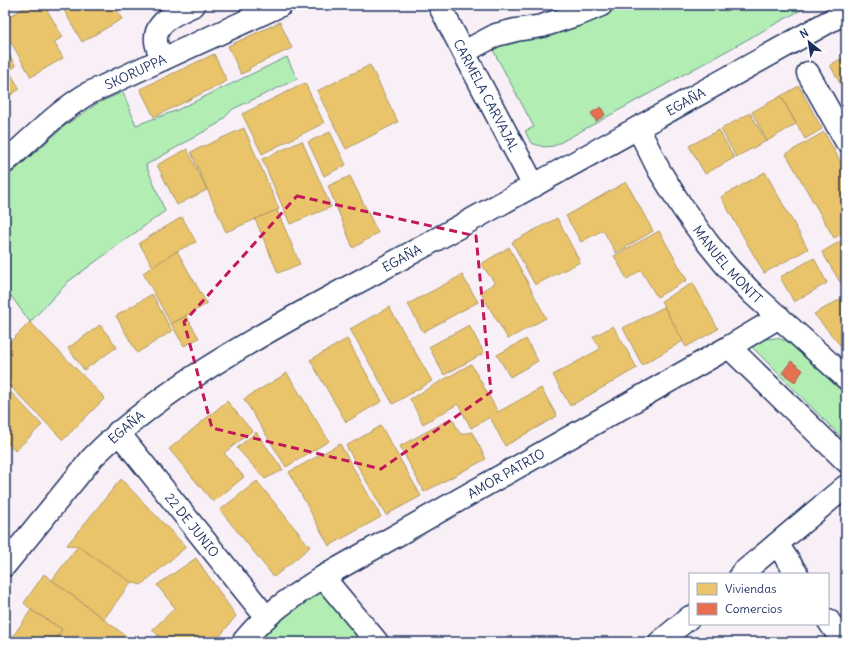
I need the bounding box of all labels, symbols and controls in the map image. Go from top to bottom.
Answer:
north arrow [789,22,829,62]
text: N [797,25,811,41]
street label: CARMELA CARVAJAL [449,36,523,155]
street label: SKORUPPA [102,51,169,94]
street label: EGAÑA [663,84,708,120]
street label: MANUEL MONTT [689,222,766,307]
street label: EGAÑA [379,241,425,276]
street label: EGAÑA [105,407,148,448]
street label: AMOR PATRIO [465,445,548,502]
street label: 22 DE JUNIO [161,490,223,561]
legend [689,573,829,625]
text: Viviendas [725,581,776,596]
text: Comercios [725,601,782,616]

